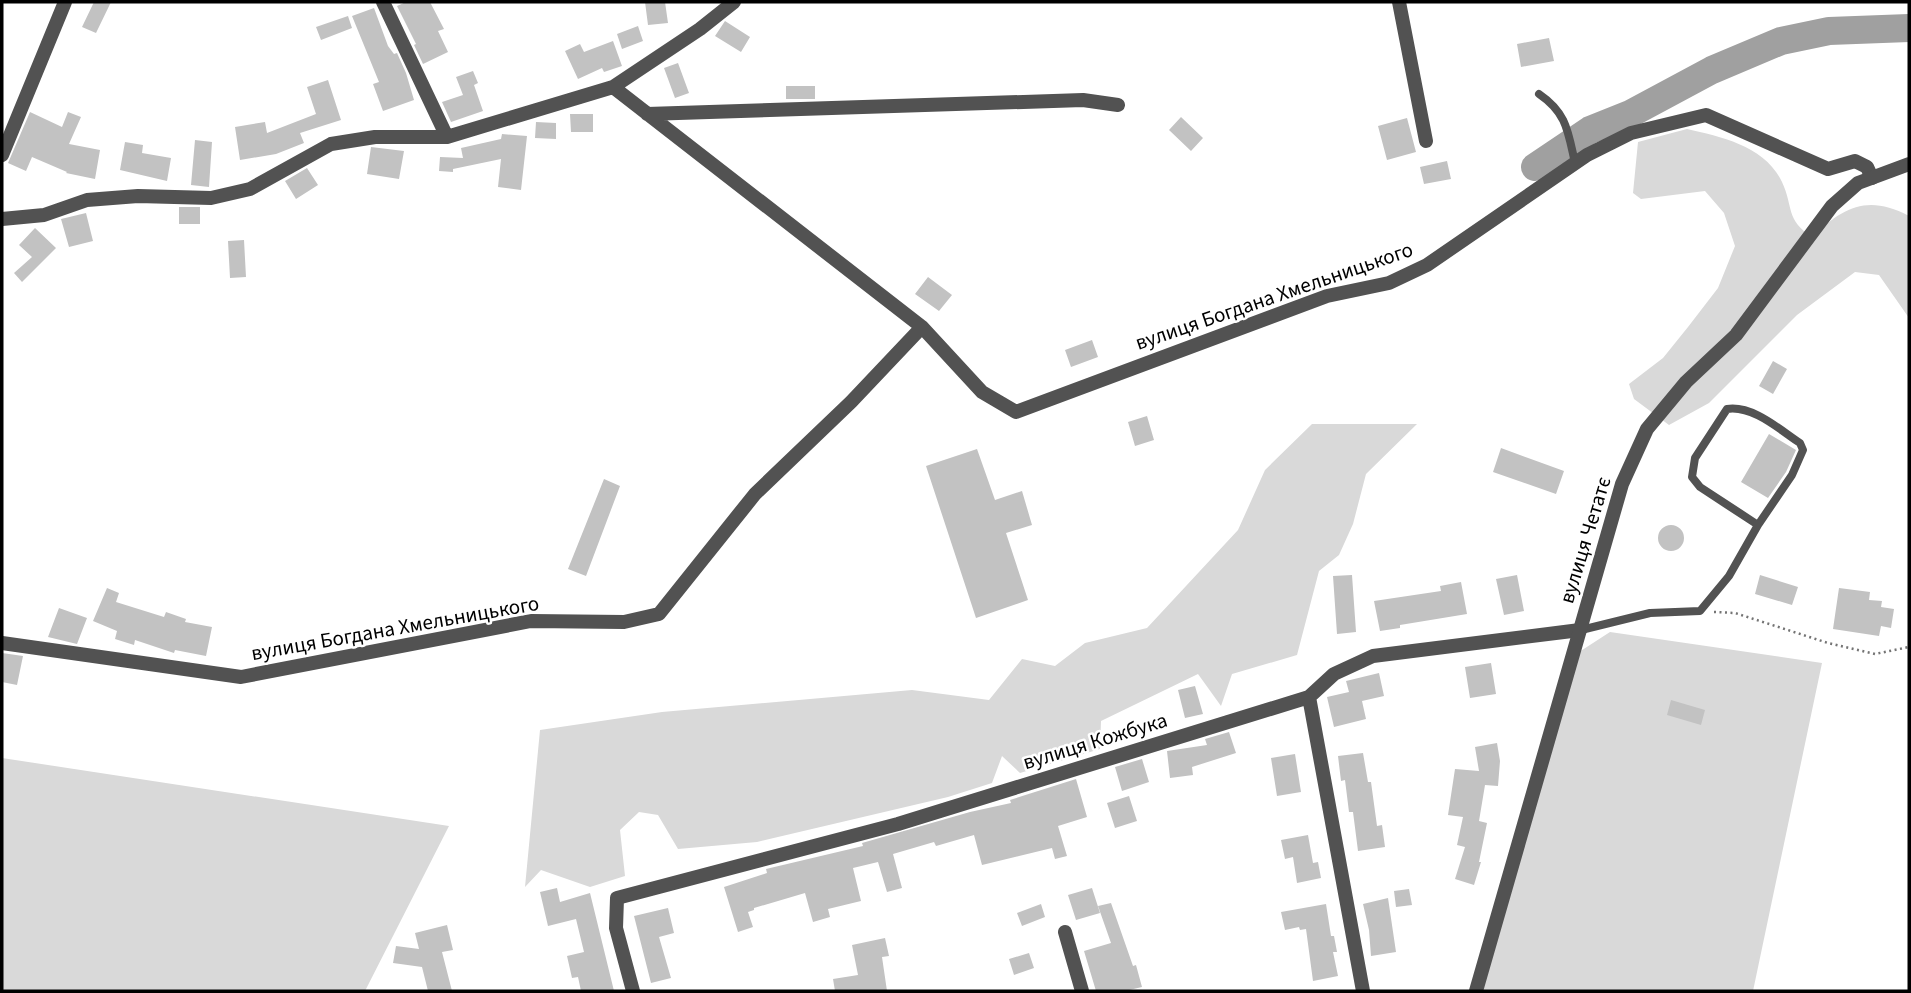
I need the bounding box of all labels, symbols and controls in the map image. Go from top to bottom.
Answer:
street label: вулиця Богдана Хмельницького [1131,234,1417,358]
street label: вулиця Четатє [1551,472,1619,607]
street label: вулиця Богдана Хмельницького [249,588,541,668]
street label: вулиця Кожбука [1019,705,1171,777]

